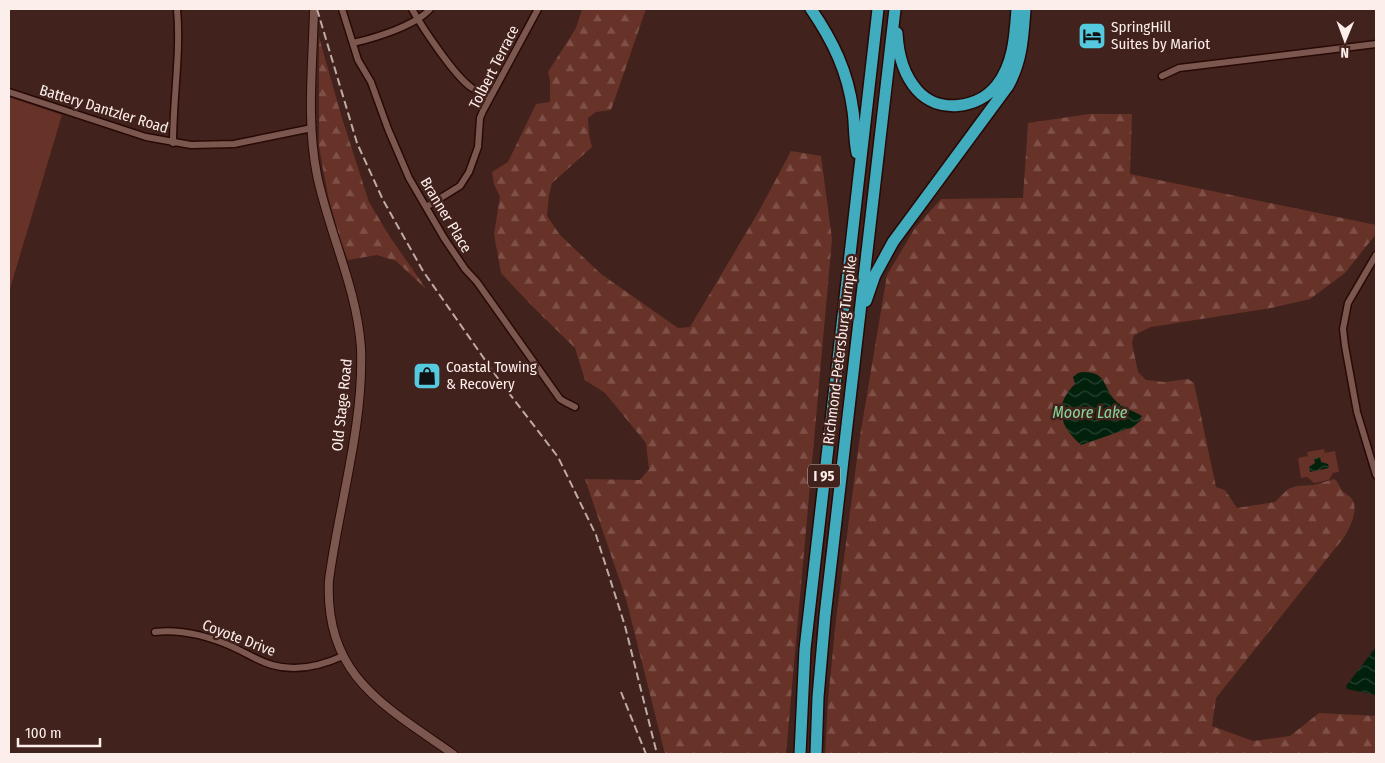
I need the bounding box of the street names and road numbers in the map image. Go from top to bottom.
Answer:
street label: Tolbert Terrace [465,22,523,112]
street label: Battery Dantzler Road [37,81,171,137]
street label: Branner Place [416,174,476,256]
street label: Richmond-Petersburg Turnpike [819,254,861,446]
street label: Old Stage Road [328,358,356,452]
road number: I 95 [808,464,840,488]
street label: Coyote Drive [200,616,278,660]

